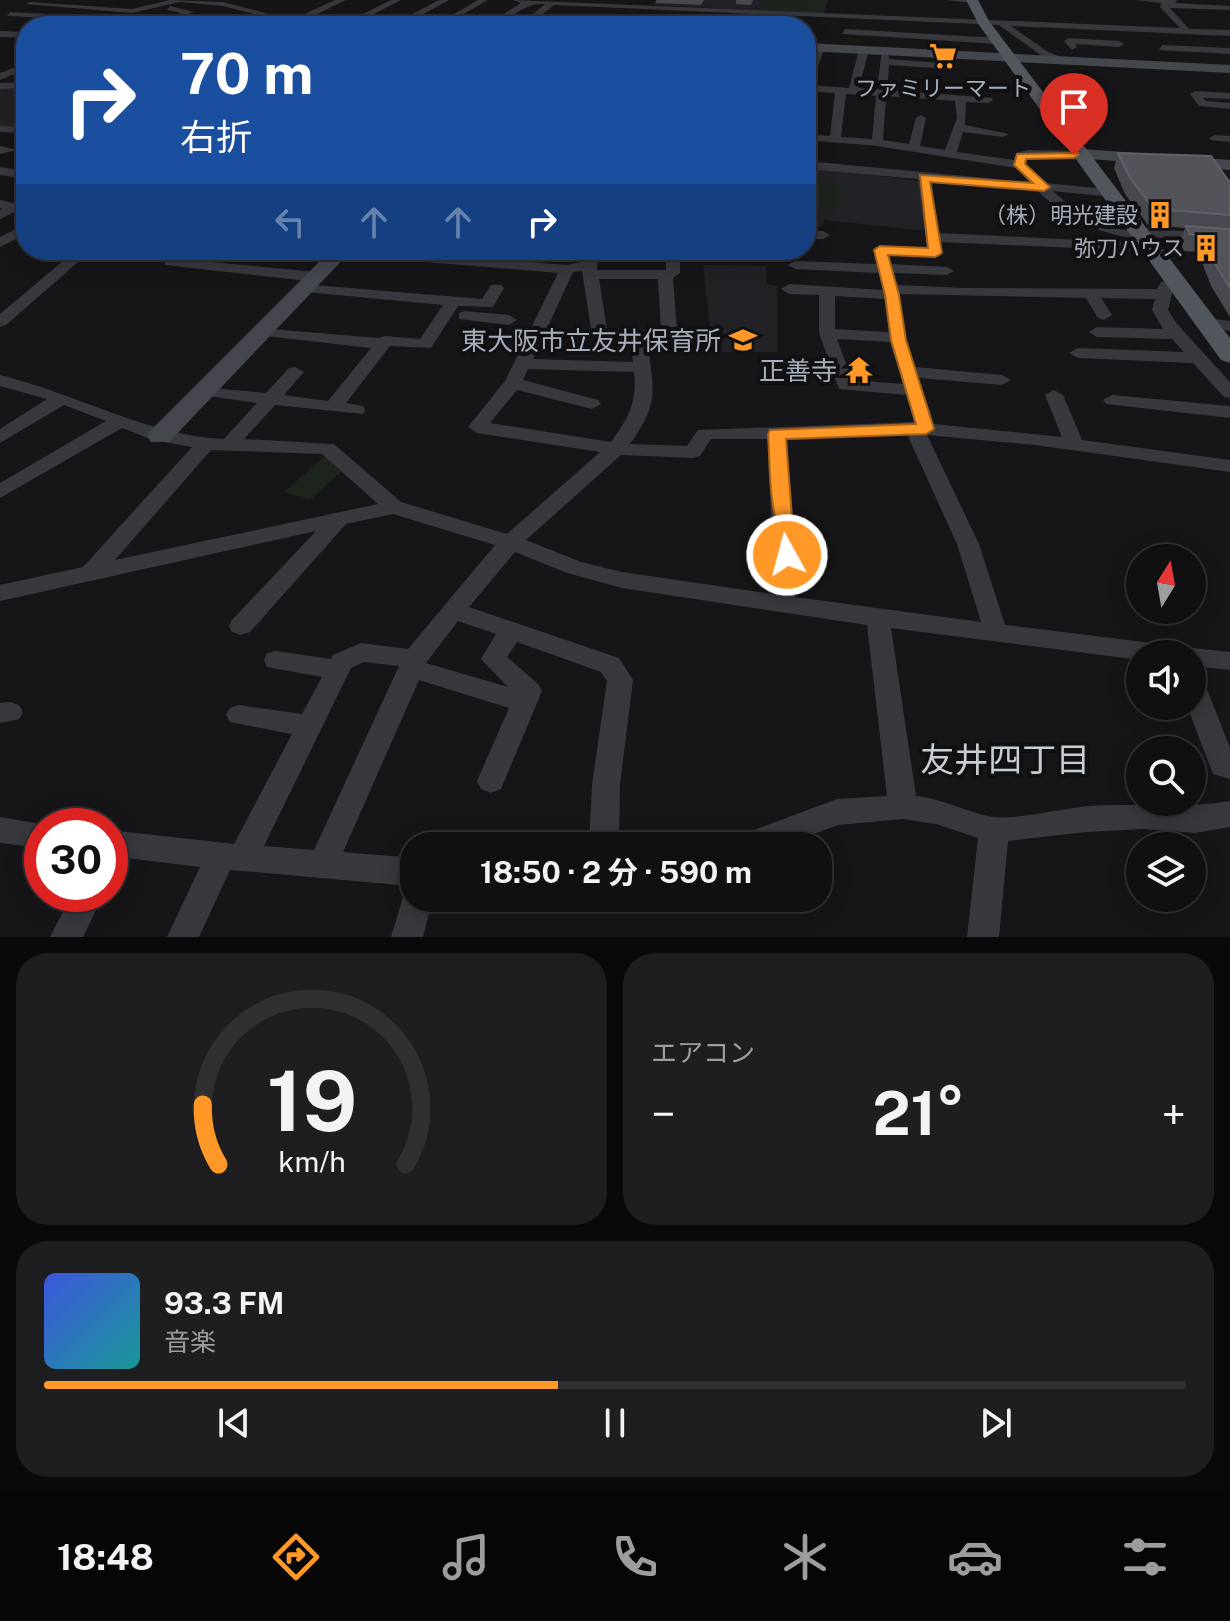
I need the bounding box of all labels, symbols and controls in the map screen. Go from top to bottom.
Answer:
text: 70 m [180,41,313,107]
supermarket icon: ファミリーマート [928,41,958,71]
icon: right [48,48,152,152]
pin [1040,73,1108,155]
place label: ファミリーマート [855,75,1031,101]
icon: arrive [1052,85,1096,129]
text: 右折 [180,116,252,158]
icon: left [268,200,312,244]
icon: ahead [352,200,396,244]
icon: ahead [436,200,480,244]
icon: right [520,200,564,244]
building icon: （株）明光建設 [1145,200,1175,230]
place label: （株）明光建設 [984,202,1138,228]
building icon: 弥刀ハウス [1191,233,1221,263]
place label: 弥刀ハウス [1074,235,1184,261]
place label: 東大阪市立友井保育所 [461,325,721,356]
school or university icon: 東大阪市立友井保育所 [728,325,758,355]
place label: 正善寺 [759,355,837,386]
temple icon: 正善寺 [844,355,874,385]
position arrow [745,513,829,597]
north arrow [1126,544,1206,624]
map controls [1126,544,1206,912]
button: sound [1126,640,1206,720]
button: search [1126,736,1206,816]
district label: 友井四丁目 [920,740,1090,780]
speed limit sign: 30 [24,808,128,912]
button: layers [1126,832,1206,912]
text: 18:50 · 2 分 · 590 m [480,854,752,890]
text: エアコン [651,1037,755,1068]
text: 19 [266,1052,357,1150]
text: 21° [872,1078,965,1149]
text: − [651,1088,675,1140]
text: + [1162,1088,1186,1140]
text: km/h [278,1145,345,1178]
text: 93.3 FM [164,1285,284,1321]
text: 音楽 [164,1326,216,1357]
icon: previous [212,1401,256,1445]
icon: pause [593,1401,637,1445]
icon: next [974,1401,1018,1445]
icon: directions [268,1529,324,1585]
icon: music [438,1529,494,1585]
icon: phone [607,1529,663,1585]
icon: climate [777,1529,833,1585]
icon: car [947,1529,1003,1585]
icon: filters [1117,1529,1173,1585]
text: 18:48 [57,1536,154,1578]

